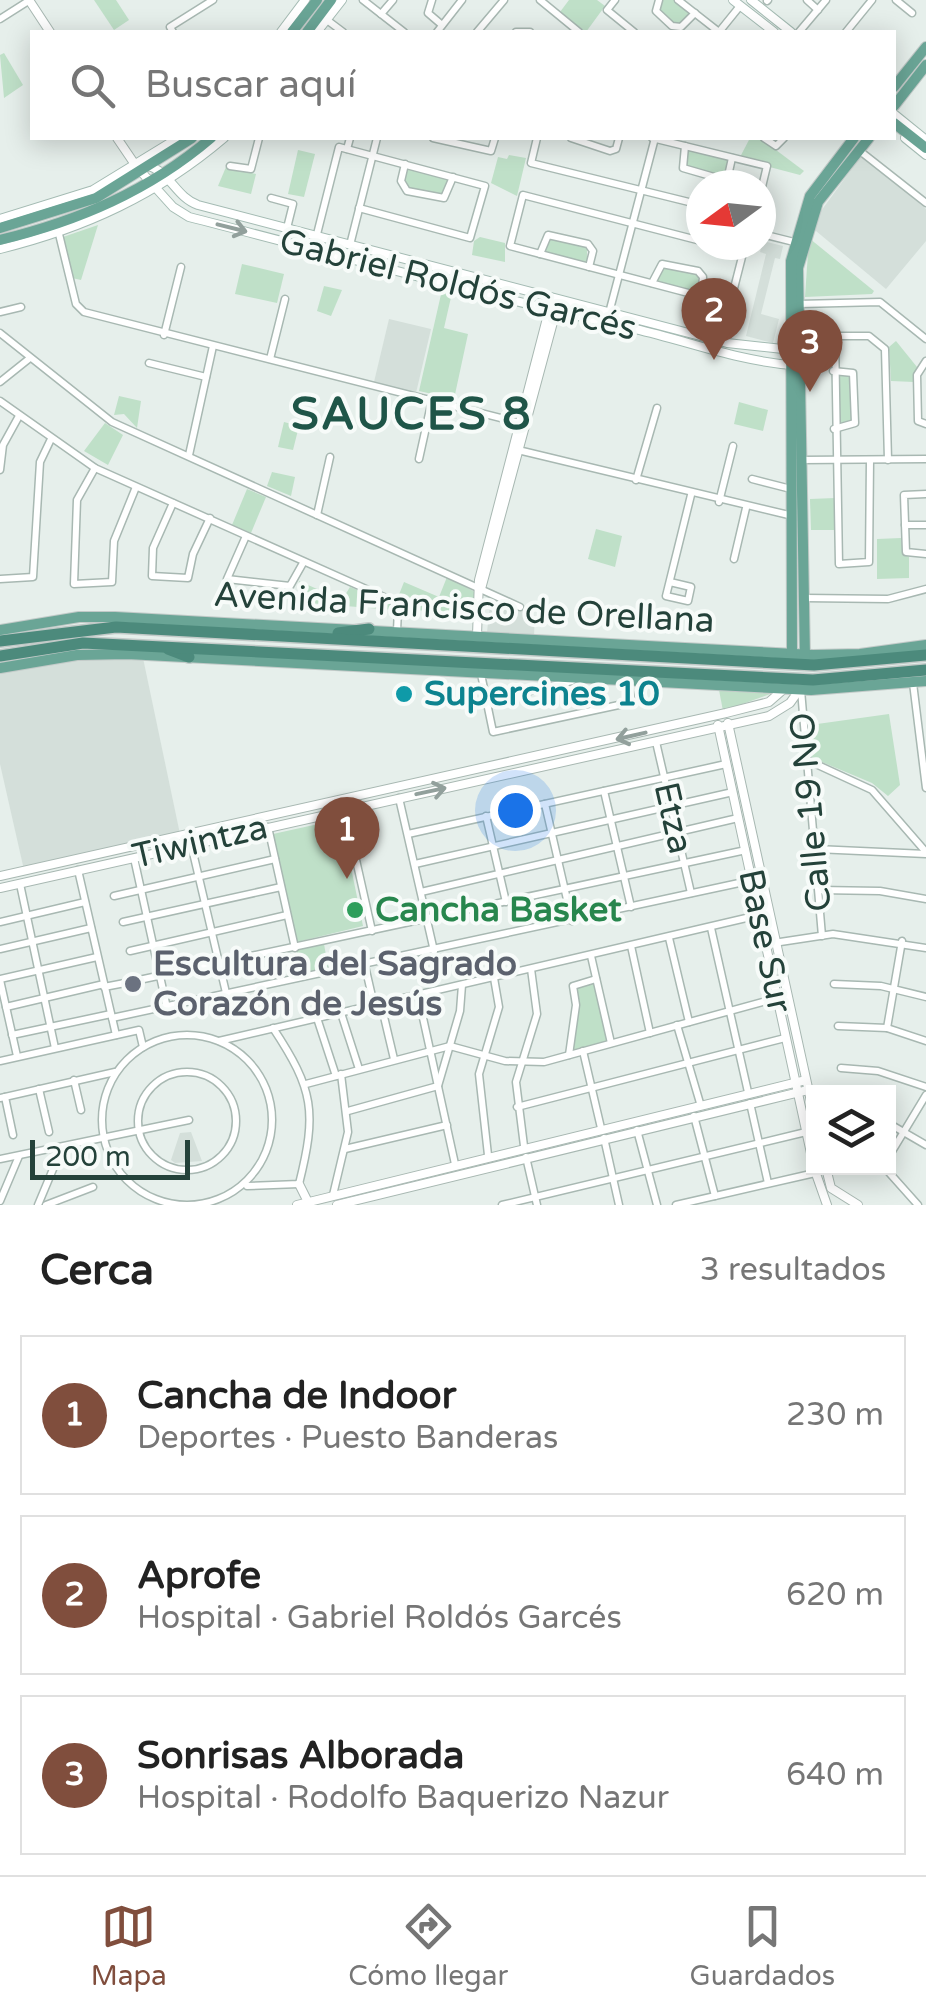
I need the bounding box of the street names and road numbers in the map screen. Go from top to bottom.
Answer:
street label: Gabriel Roldós Garcés [275,220,641,350]
street label: Avenida Francisco de Orellana [212,574,716,642]
street label: Calle 19 NO [781,711,841,913]
street label: Etza [644,778,702,858]
street label: Tiwintza [128,806,272,878]
street label: Base Sur [729,865,801,1017]

